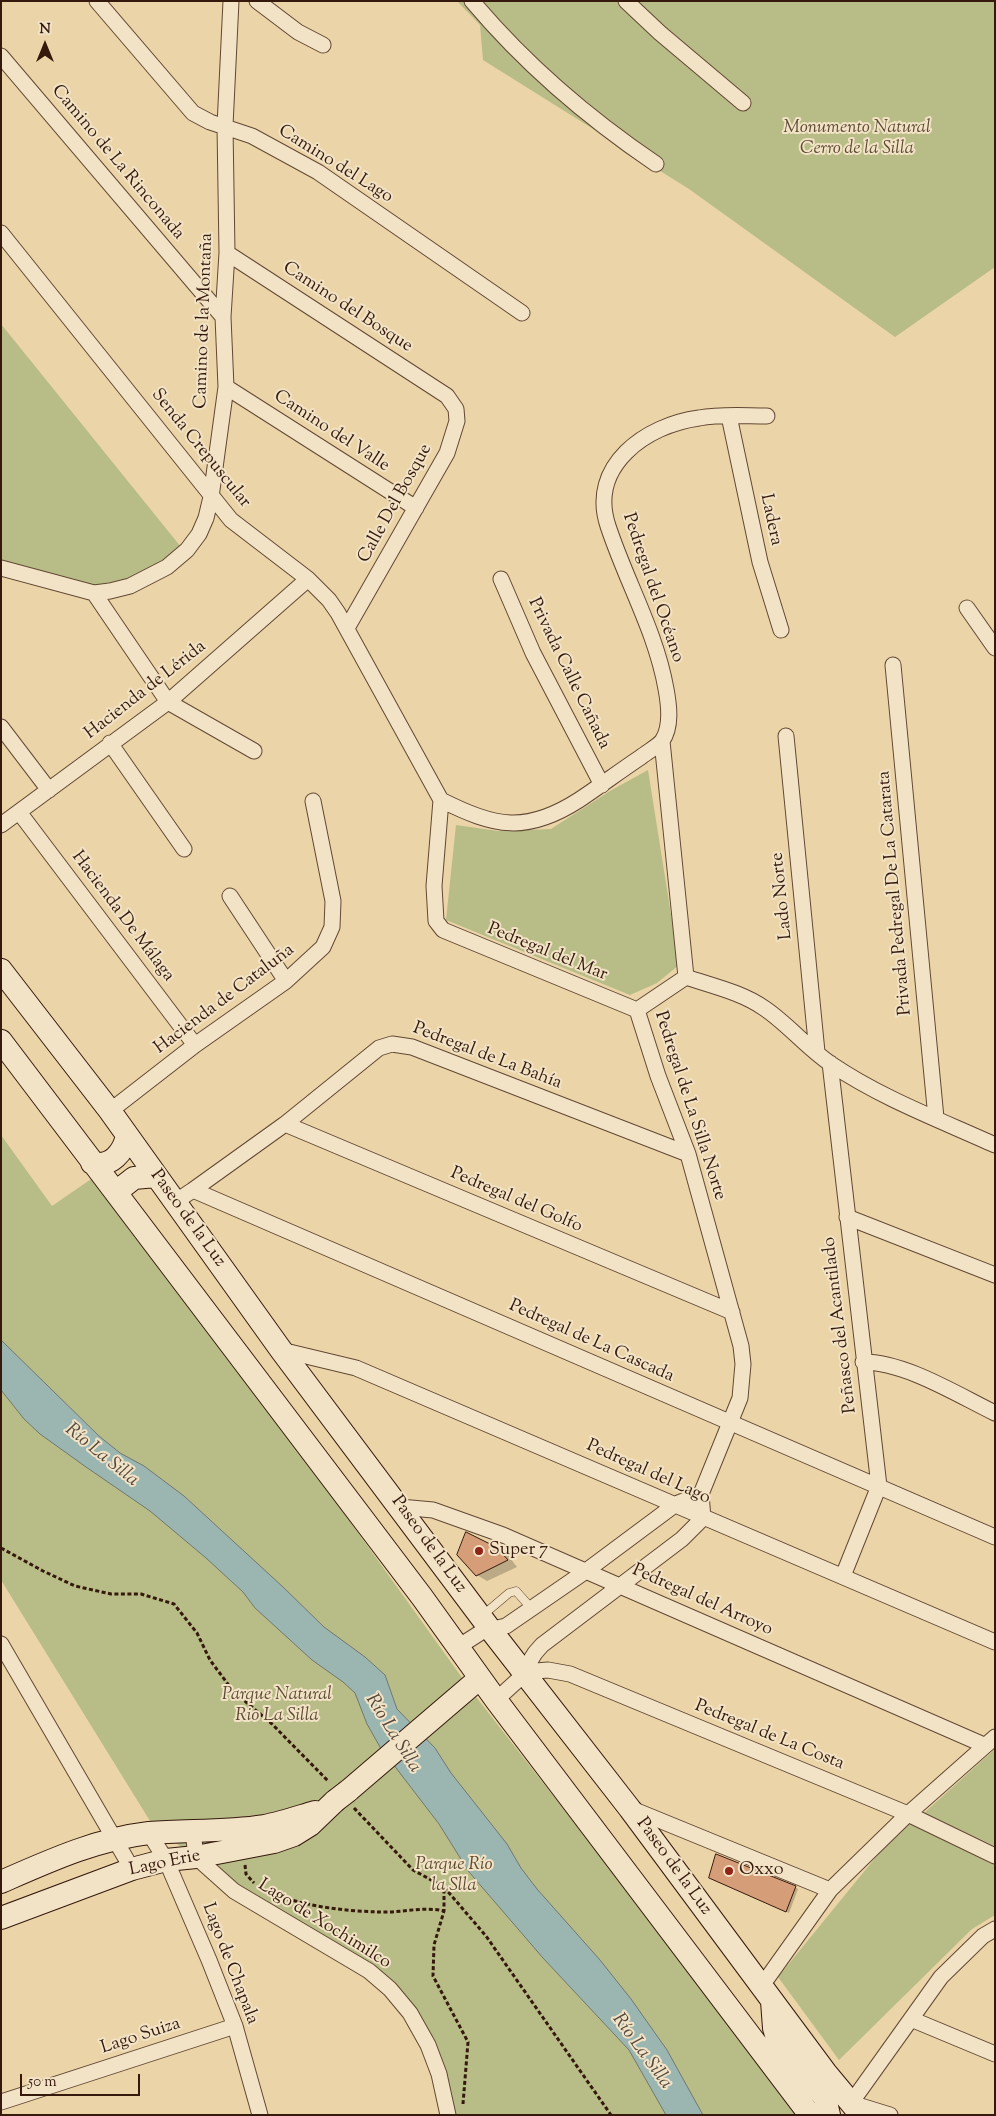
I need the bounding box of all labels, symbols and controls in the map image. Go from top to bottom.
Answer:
north arrow [20,20,70,70]
text: N [39,20,51,40]
street label: Camino de La Rinconada [46,81,188,245]
park label: Monumento Natural Cerro de la Silla [783,118,931,160]
street label: Camino del Lago [274,121,396,209]
street label: Camino de la Montaña [191,233,219,409]
street label: Camino del Bosque [278,258,416,358]
street label: Senda Crepuscular [145,385,255,513]
street label: Camino del Valle [269,386,393,478]
street label: Calle Del Bosque [354,441,438,567]
street label: Ladera [754,492,786,548]
street label: Pedregal del Océano [616,511,688,665]
street label: Privada Calle Cañada [522,595,614,753]
street label: Hacienda de Lérida [81,637,211,745]
street label: Privada Pedregal De La Catarata [875,770,917,1016]
street label: Hacienda De Málaga [66,847,178,987]
street label: Lado Norte [768,851,798,941]
street label: Pedregal del Mar [484,919,610,987]
street label: Hacienda de Cataluña [151,940,299,1060]
street label: Pedregal de La Silla Norte [648,1009,730,1203]
street label: Pedregal de La Bahía [410,1019,564,1095]
street label: Pedregal del Golfo [447,1163,585,1239]
street label: Paseo de la Luz [145,1166,229,1272]
street label: Peñasco del Acantilado [819,1236,863,1414]
street label: Pedregal de La Cascada [505,1296,677,1388]
water label: Río La Silla [60,1419,142,1493]
street label: Pedregal del Lago [583,1436,713,1510]
street label: Paseo de la Luz [386,1492,470,1598]
place label: Super 7 [489,1540,548,1562]
marker: Super 7 [473,1545,485,1557]
street label: Pedregal del Arroyo [628,1560,776,1642]
park label: Parque Natural Rio La Silla [222,1685,332,1728]
water label: Río La Silla [359,1691,425,1777]
street label: Pedregal de La Costa [691,1696,847,1776]
street label: Paseo de la Luz [631,1814,715,1920]
street label: Lago Erie [127,1846,203,1882]
park label: Parque Río la Slla [416,1855,492,1898]
place label: Oxxo [739,1860,784,1882]
marker: Oxxo [723,1865,735,1877]
street label: Lago de Xochimilco [253,1875,395,1975]
street label: Lago de Chapala [196,1900,262,2028]
water label: Río La Silla [606,2010,676,2094]
street label: Lago Suiza [98,2014,184,2060]
scale bar [22,2064,142,2096]
text: 50 m [28,2072,57,2093]

